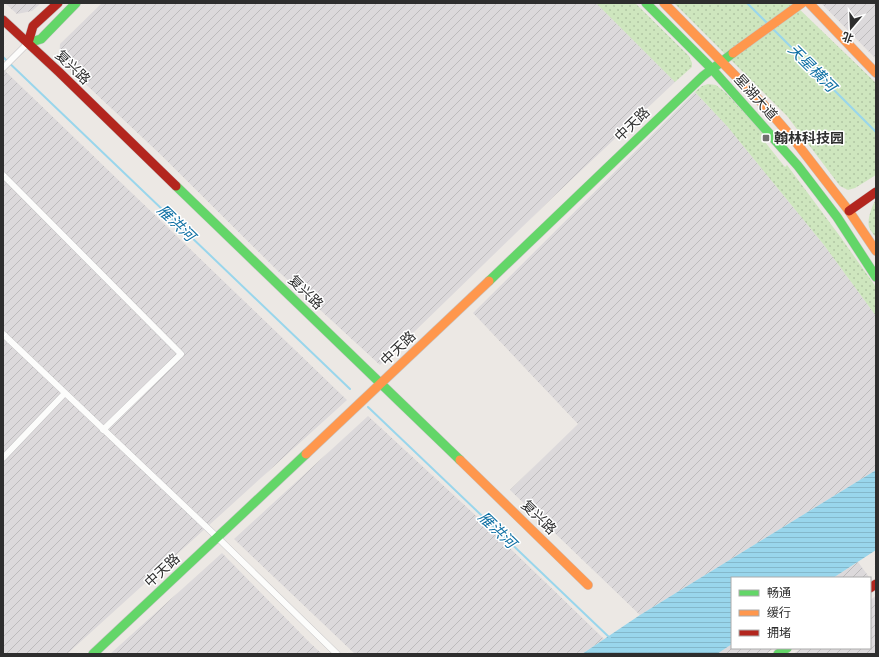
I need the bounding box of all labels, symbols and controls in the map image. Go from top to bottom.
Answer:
north arrow [831,8,871,48]
text: 北 [840,28,856,47]
water label: 天星横河 [783,39,843,99]
street label: 复兴路 [51,45,95,89]
street label: 星湖大道 [730,70,782,124]
street label: 中天路 [610,102,654,146]
place label: 翰林科技园 [774,128,844,148]
marker: 翰林科技园 [761,133,771,143]
water label: 雁洪河 [152,199,202,249]
street label: 复兴路 [284,270,328,314]
street label: 中天路 [376,326,420,370]
street label: 复兴路 [517,495,561,539]
water label: 雁洪河 [473,506,523,556]
street label: 中天路 [140,548,184,592]
legend [731,577,871,649]
text: 畅通 [767,584,791,602]
text: 缓行 [767,604,791,622]
text: 拥堵 [767,624,791,642]

